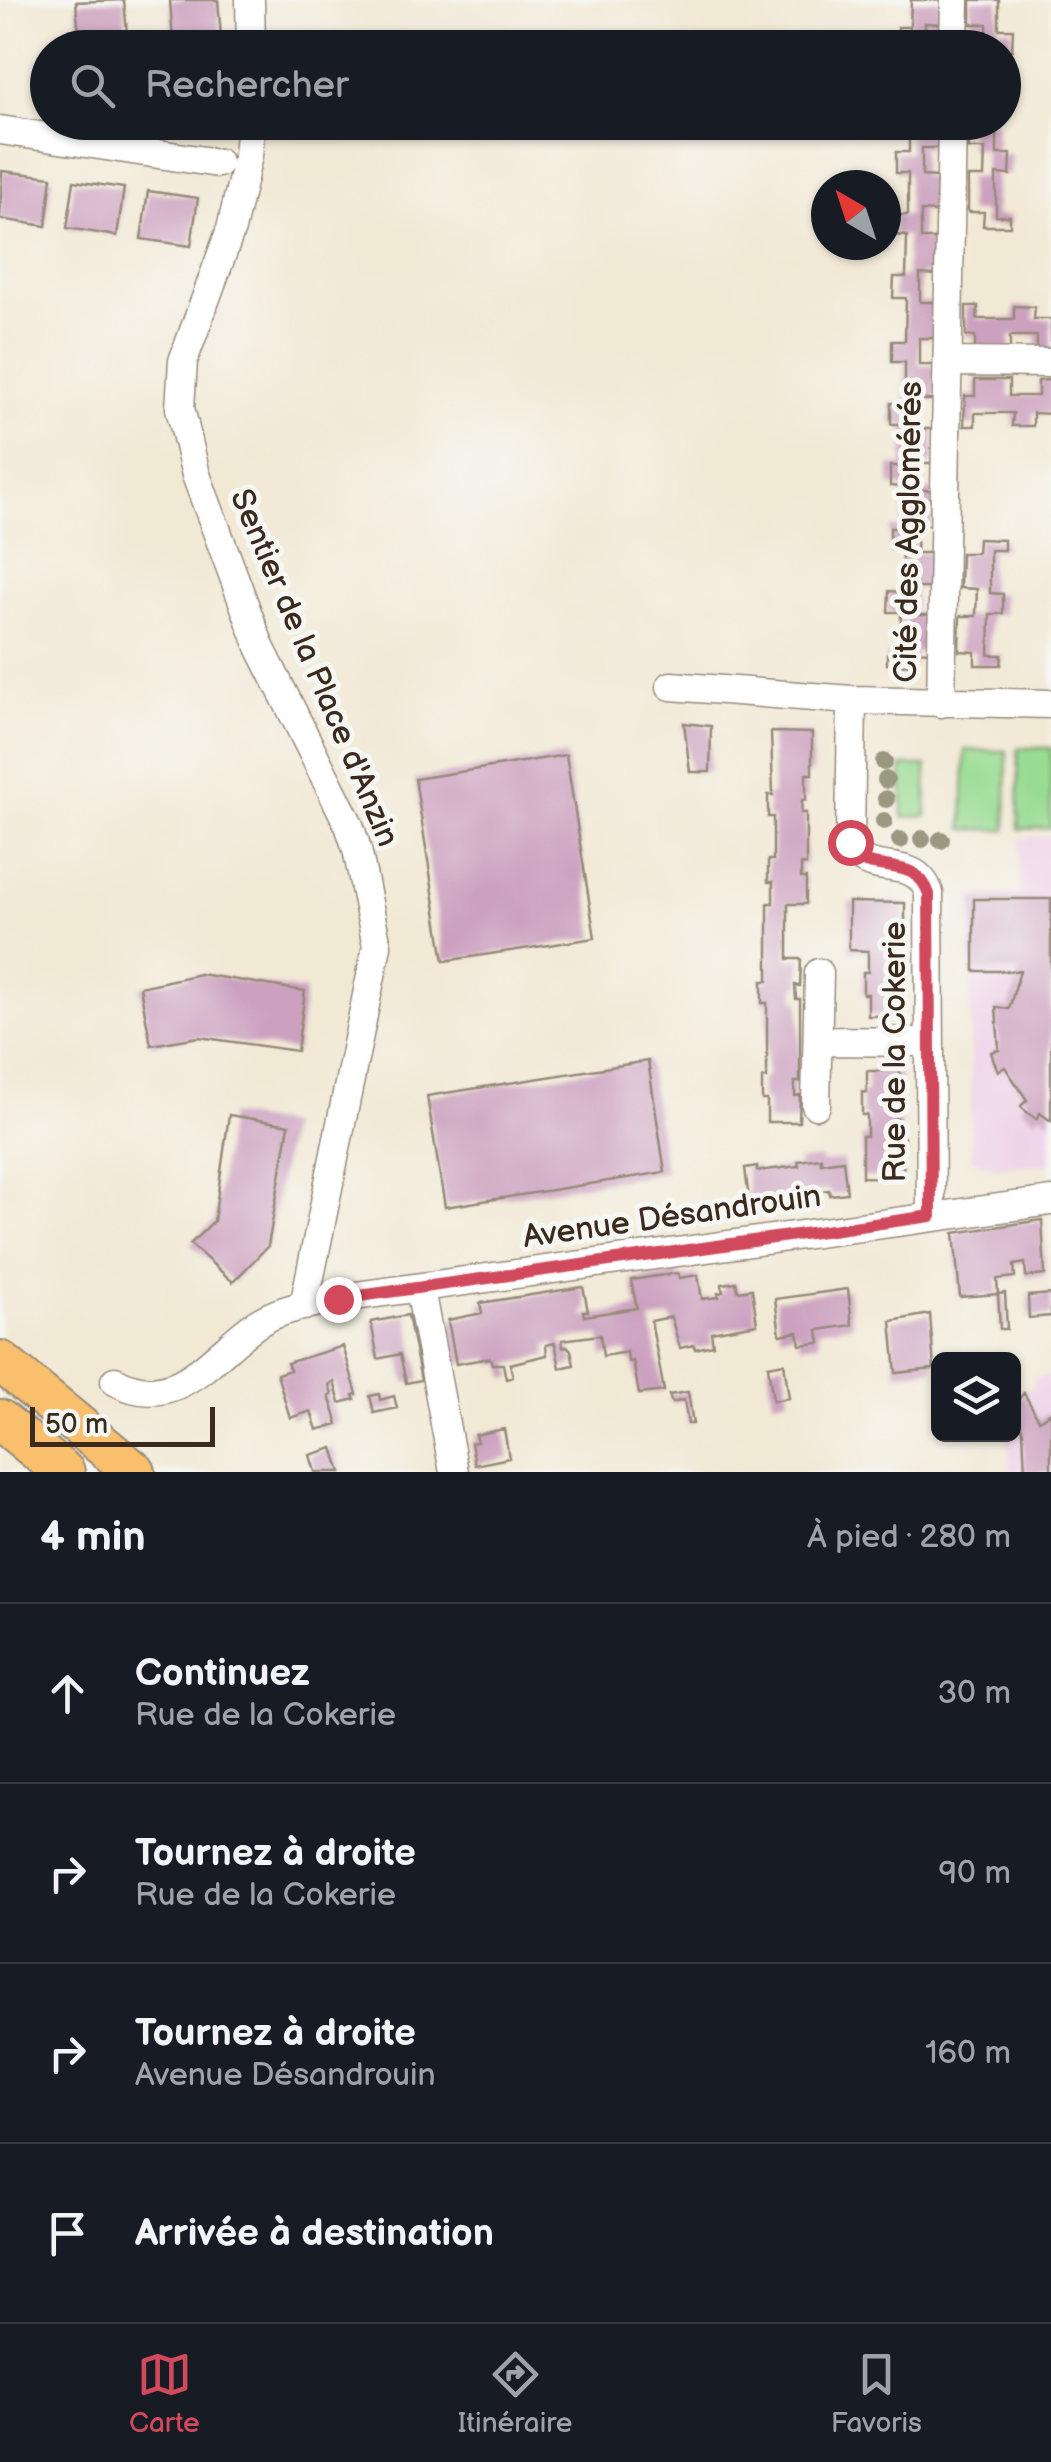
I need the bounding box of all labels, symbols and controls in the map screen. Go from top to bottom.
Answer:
search box [30,30,1021,140]
icon: search [65,58,120,113]
text: Rechercher [145,63,349,108]
north arrow [811,170,901,260]
street label: Cité des Agglomérés [887,381,931,683]
street label: Sentier de la Place d'Anzin [221,484,407,852]
route start [828,820,874,866]
street label: Rue de la Cokerie [876,922,915,1182]
street label: Avenue Désandrouin [520,1177,824,1257]
route end [316,1277,362,1323]
map controls [931,1352,1021,1442]
button: layers [931,1352,1021,1442]
scale bar [30,1402,215,1446]
text: 50 m [45,1408,108,1441]
text: 4 min [40,1512,146,1563]
text: À pied · 280 m [807,1518,1011,1557]
text: Continuez [135,1651,310,1696]
icon: ahead [40,1666,95,1721]
text: 30 m [937,1674,1011,1713]
text: Rue de la Cokerie [135,1696,396,1735]
text: Tournez à droite [135,1831,416,1876]
icon: right [40,1846,95,1901]
text: 90 m [939,1854,1011,1893]
text: Rue de la Cokerie [135,1876,396,1915]
text: Tournez à droite [135,2011,416,2056]
icon: right [40,2026,95,2081]
text: 160 m [925,2034,1011,2073]
text: Avenue Désandrouin [135,2056,436,2095]
icon: arrive [40,2206,95,2261]
text: Arrivée à destination [135,2211,494,2256]
tab: Carte [129,2347,200,2440]
tab: Itinéraire [458,2347,572,2440]
tab: Favoris [831,2347,922,2440]

